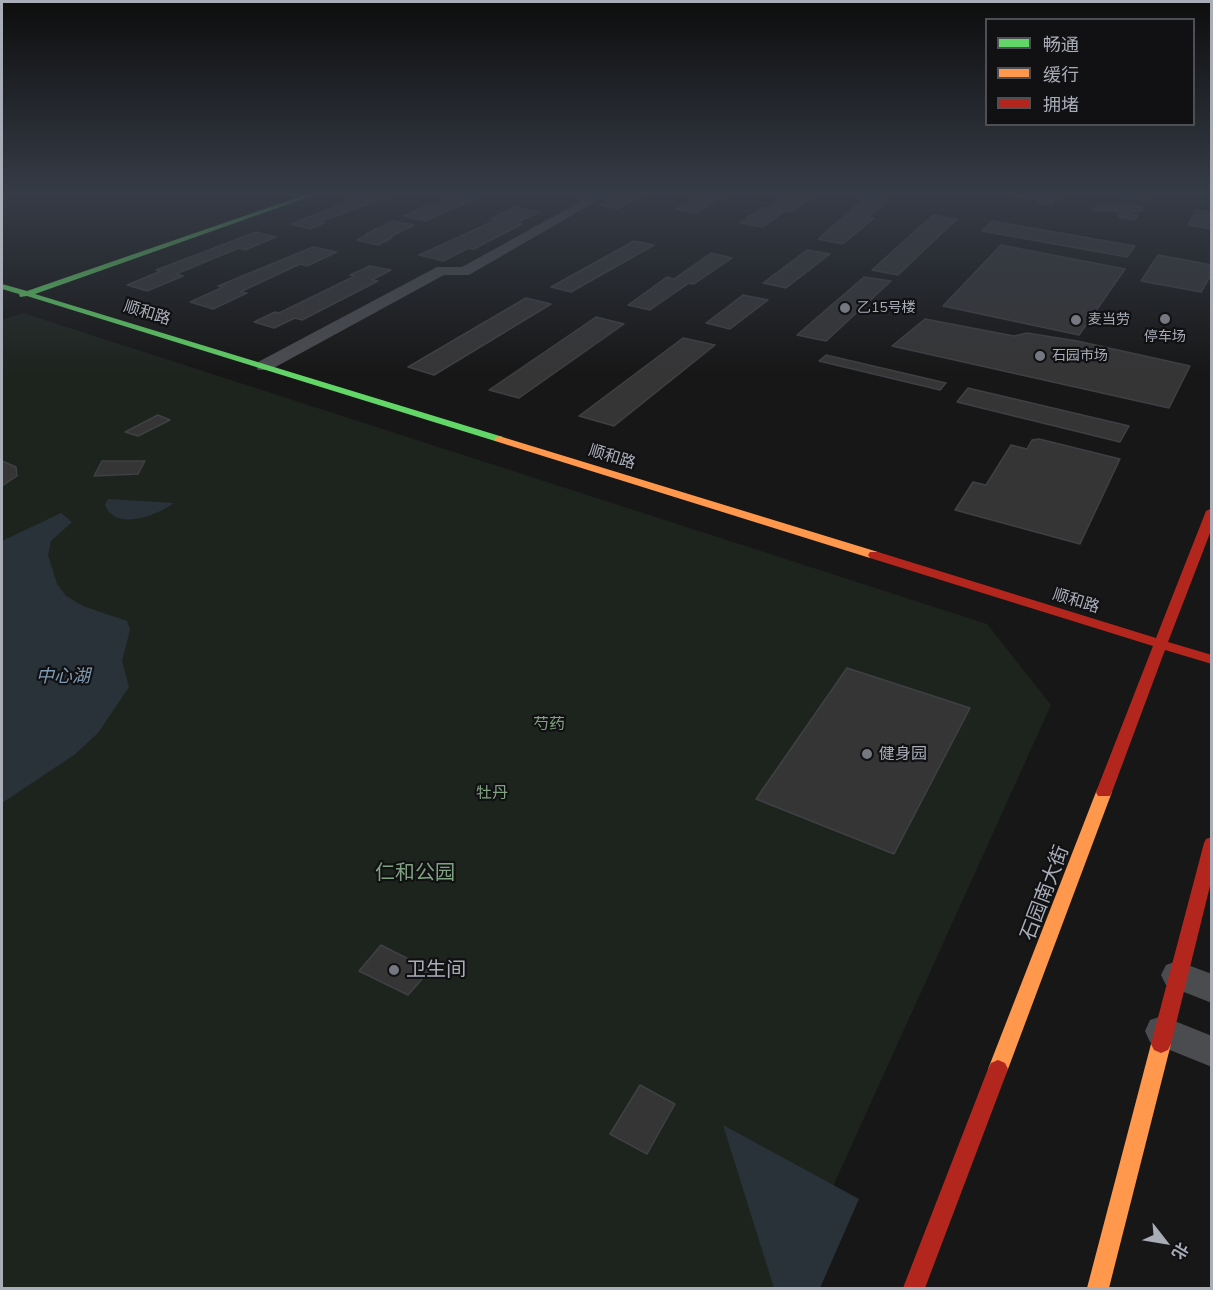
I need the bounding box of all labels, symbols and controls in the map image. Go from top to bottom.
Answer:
legend [985,18,1195,126]
text: 畅通 [1043,33,1079,56]
text: 缓行 [1043,63,1079,86]
text: 拥堵 [1043,93,1079,116]
street label: 顺和路 [121,297,173,329]
place label: 乙15号楼 [857,300,916,316]
marker: 乙15号楼 [838,301,852,315]
place label: 麦当劳 [1088,312,1130,328]
marker: 停车场 [1158,312,1172,326]
marker: 麦当劳 [1069,313,1083,327]
place label: 停车场 [1144,329,1186,345]
place label: 石园市场 [1052,348,1108,364]
marker: 石园市场 [1033,349,1047,363]
street label: 顺和路 [586,441,638,473]
street label: 顺和路 [1050,585,1102,617]
water label: 中心湖 [36,666,90,688]
park label: 芍药 [533,714,565,734]
place label: 健身园 [879,744,927,764]
marker: 健身园 [860,747,874,761]
park label: 牡丹 [476,783,508,803]
street label: 石园南大街 [1016,842,1074,944]
park label: 仁和公园 [375,861,455,885]
place label: 卫生间 [406,958,466,982]
marker: 卫生间 [387,963,401,977]
north arrow [1135,1212,1195,1272]
text: 北 [1168,1239,1193,1263]

